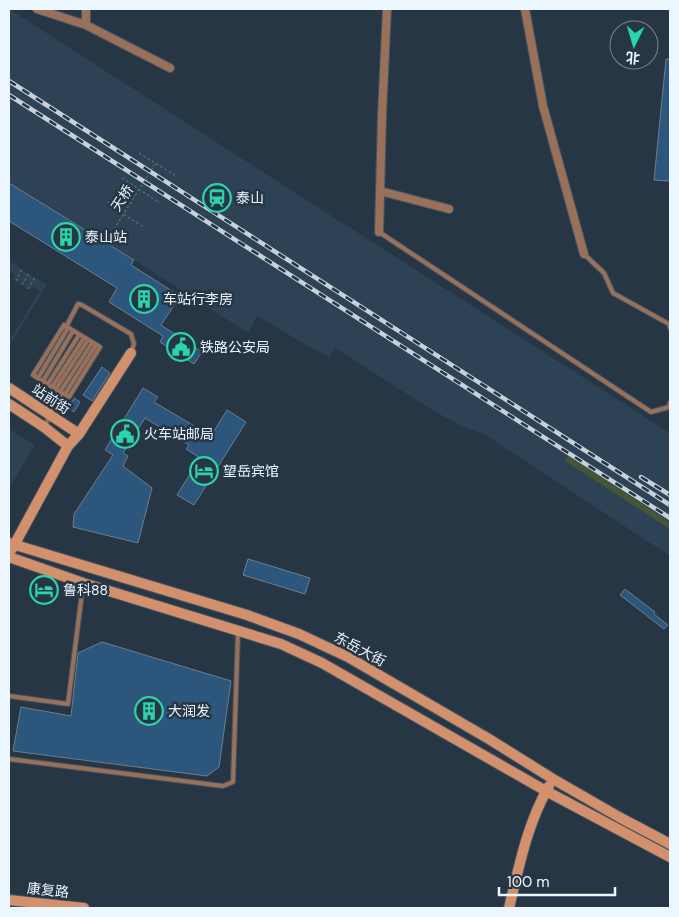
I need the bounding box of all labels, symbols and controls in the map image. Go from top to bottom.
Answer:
north arrow [609,20,659,70]
text: 北 [625,48,641,68]
street label: 天桥 [107,181,137,215]
station icon: 泰山 [202,183,232,213]
place label: 泰山 [236,189,264,207]
building icon: 泰山站 [51,222,81,252]
place label: 泰山站 [85,228,127,246]
building icon: 车站行李房 [129,284,159,314]
place label: 车站行李房 [163,290,233,308]
public building icon: 铁路公安局 [166,332,196,362]
place label: 铁路公安局 [200,338,270,356]
street label: 站前街 [28,380,74,418]
public building icon: 火车站邮局 [110,419,140,449]
place label: 火车站邮局 [144,425,214,443]
hotel icon: 望岳宾馆 [189,456,219,486]
place label: 望岳宾馆 [223,462,279,480]
hotel icon: 鲁科88 [29,575,59,605]
place label: 鲁科88 [63,581,108,599]
street label: 东岳大街 [331,628,389,670]
building icon: 大润发 [134,696,164,726]
place label: 大润发 [168,702,210,720]
scale bar [499,864,615,896]
text: 100 m [507,872,550,892]
street label: 康复路 [26,879,70,901]

